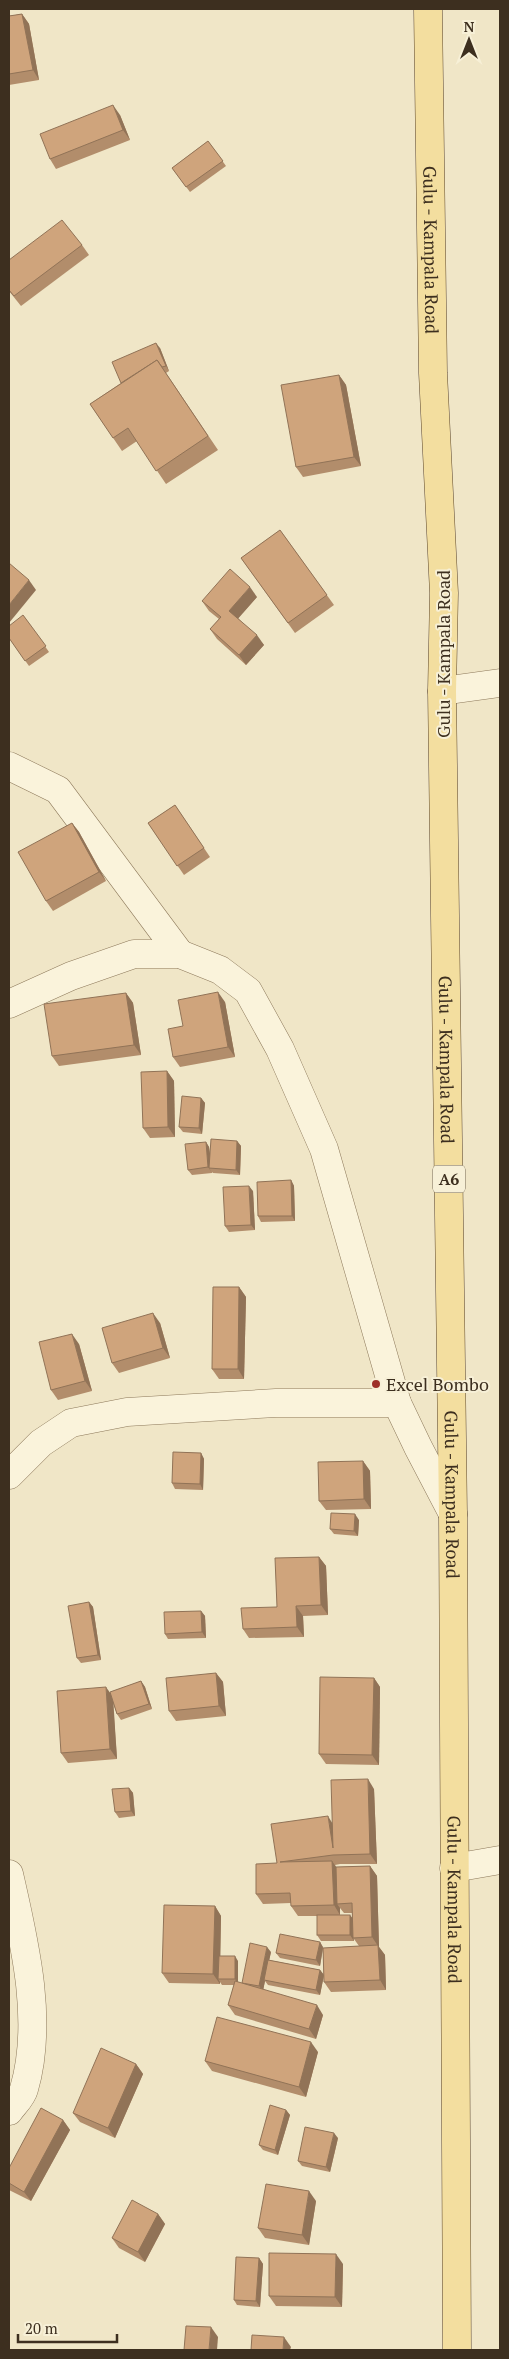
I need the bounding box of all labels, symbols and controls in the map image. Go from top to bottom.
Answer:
north arrow [444,15,494,65]
text: N [464,17,475,36]
street label: Gulu - Kampala Road [418,166,444,334]
street label: Gulu - Kampala Road [431,570,455,738]
street label: Gulu - Kampala Road [434,975,460,1144]
road number: A6 [433,1166,465,1192]
place label: Excel Bombo [386,1372,489,1396]
marker: Excel Bombo [370,1378,382,1390]
street label: Gulu - Kampala Road [440,1410,465,1579]
street label: Gulu - Kampala Road [442,1815,467,1984]
scale bar [18,2312,116,2344]
text: 20 m [25,2318,58,2338]

